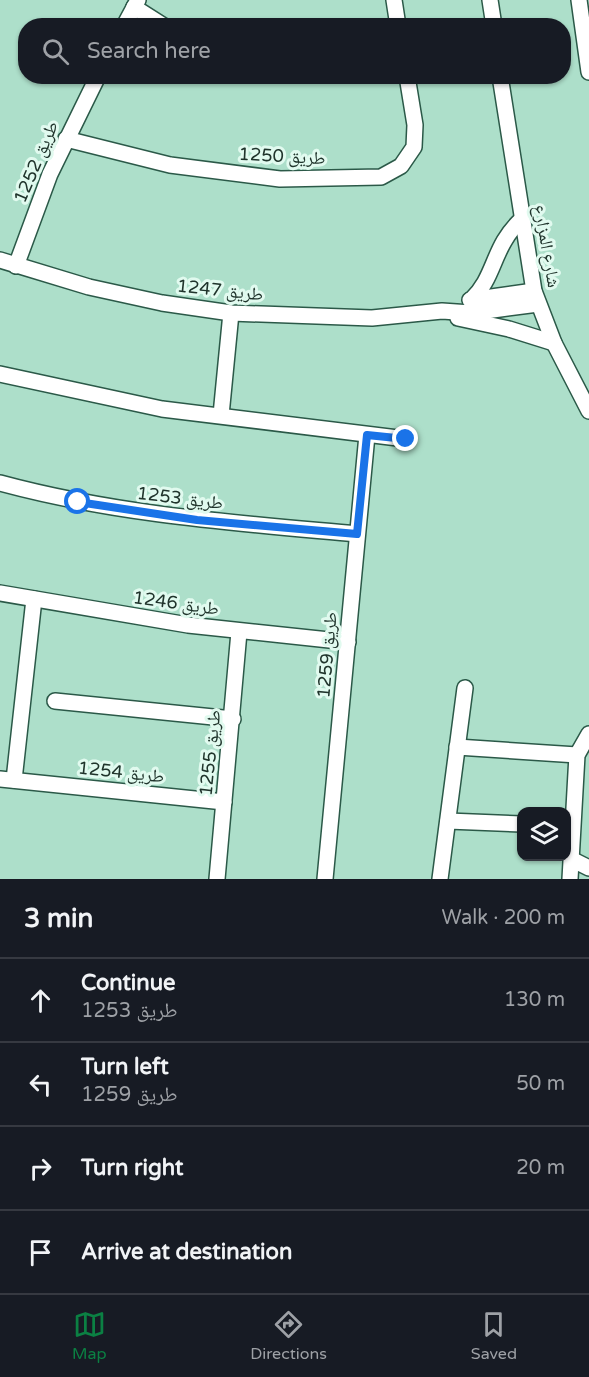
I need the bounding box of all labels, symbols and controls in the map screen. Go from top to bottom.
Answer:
search box [18,18,571,84]
icon: search [39,35,72,68]
text: Search here [87,38,211,64]
street label: طريق 1252 [9,118,63,206]
street label: طريق 1250 [238,143,326,169]
street label: شارع المزارع [529,203,565,289]
street label: طريق 1247 [176,275,264,305]
route end [392,425,418,451]
street label: طريق 1253 [136,482,224,514]
route start [64,488,90,514]
street label: طريق 1246 [132,586,220,620]
street label: طريق 1259 [312,611,342,699]
street label: طريق 1255 [195,709,225,797]
street label: طريق 1254 [77,757,165,787]
map controls [517,807,571,861]
button: layers [517,807,571,861]
text: 3 min [24,903,93,934]
text: Walk · 200 m [442,906,565,930]
text: Continue [81,970,176,996]
icon: ahead [24,984,57,1017]
text: 130 m [504,988,565,1012]
text: طريق 1253 [81,999,177,1023]
text: Turn left [81,1054,169,1080]
icon: left [24,1068,57,1101]
text: 50 m [516,1072,565,1096]
text: طريق 1259 [81,1083,177,1107]
icon: right [24,1152,57,1185]
text: Turn right [81,1155,183,1181]
text: 20 m [516,1156,565,1180]
icon: arrive [24,1236,57,1269]
text: Arrive at destination [81,1239,292,1265]
tab: Map [72,1308,106,1364]
tab: Directions [250,1308,327,1364]
tab: Saved [471,1308,517,1364]

